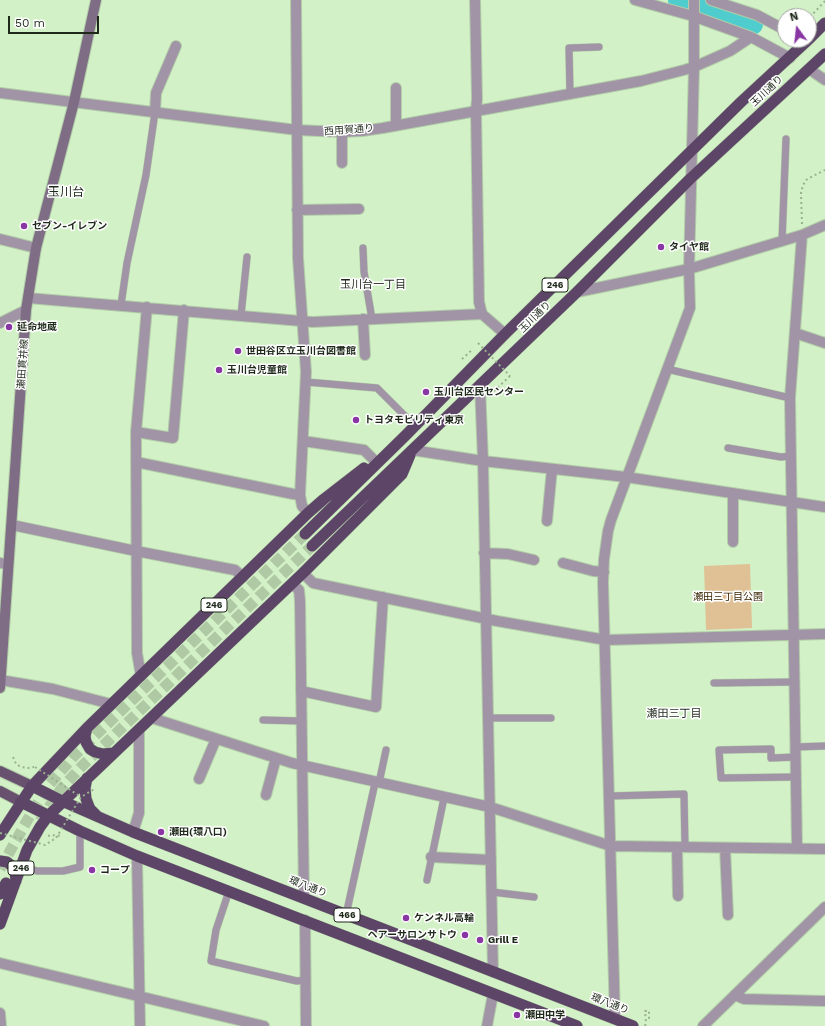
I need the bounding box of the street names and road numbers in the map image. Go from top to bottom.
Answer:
street label: 玉川通り [748,73,786,109]
street label: 西用賀通り [324,122,374,138]
road number: 246 [542,278,568,292]
street label: 玉川通り [516,299,554,335]
street label: 瀬田貫井線 [15,339,31,389]
road number: 246 [201,598,227,612]
road number: 246 [8,861,34,875]
street label: 環八通り [287,874,329,900]
road number: 466 [334,908,360,922]
street label: 環八通り [589,991,631,1017]

